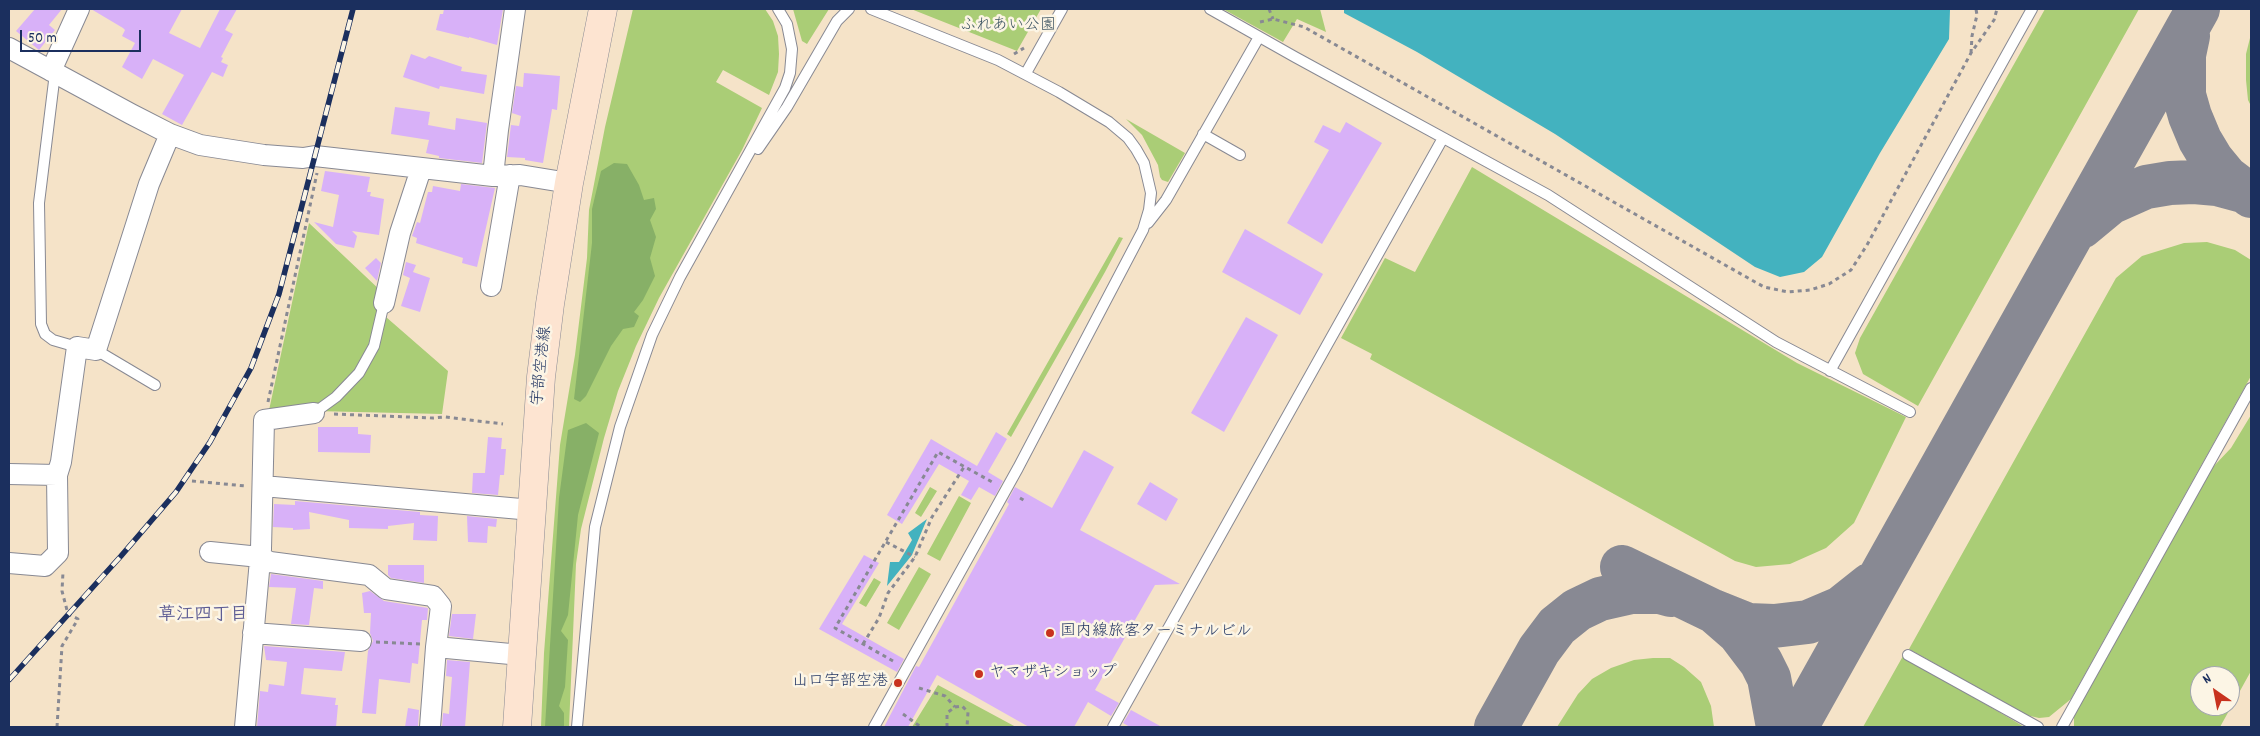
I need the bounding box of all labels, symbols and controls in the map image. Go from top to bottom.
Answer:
park label: ふれあい公園 [960,17,1056,37]
scale bar [22,20,144,52]
text: 50 m [28,28,57,50]
street label: 宇部空港線 [529,325,557,407]
district label: 草江四丁目 [158,606,248,628]
place label: 国内線旅客ターミナルビル [1060,623,1252,643]
marker: 国内線旅客ターミナルビル [1044,627,1056,639]
place label: ヤマザキショップ [989,664,1117,684]
north arrow [2190,666,2240,716]
marker: ヤマザキショップ [973,668,985,680]
text: N [2199,669,2216,690]
place label: 山口宇部空港 [792,673,888,693]
marker: 山口宇部空港 [892,677,904,689]

